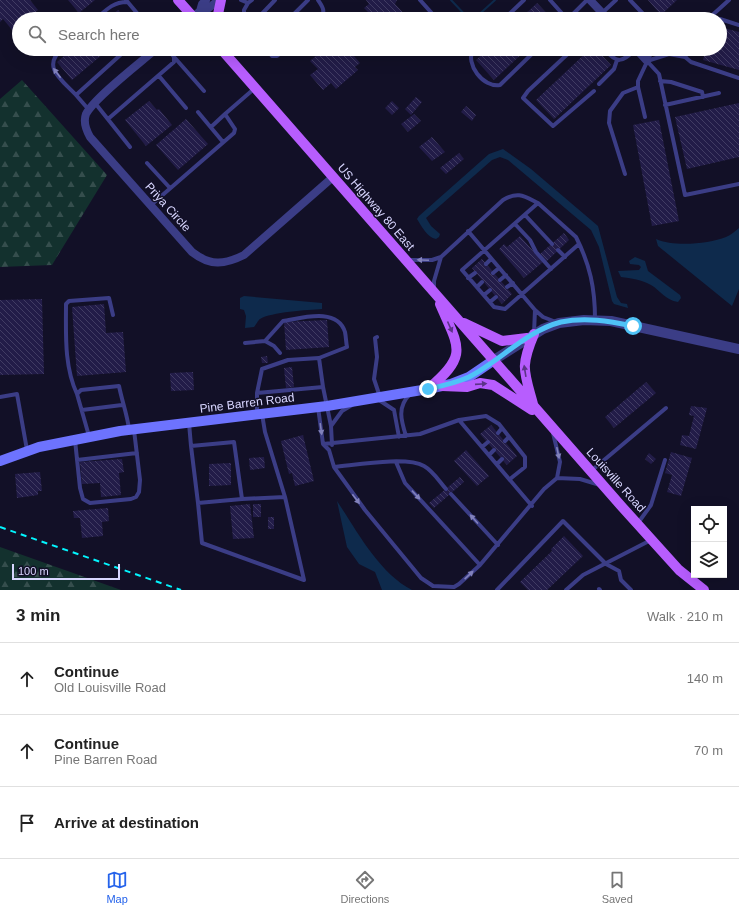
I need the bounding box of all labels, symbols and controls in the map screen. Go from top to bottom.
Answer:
search box [12,12,727,56]
icon: search [26,23,48,45]
text: Search here [58,26,140,43]
one-way arrow [53,67,61,78]
street label: US Highway 80 East [335,161,418,254]
street label: Priya Circle [142,180,194,235]
one-way arrow [416,257,429,263]
route start [624,317,642,335]
one-way arrow [447,322,453,333]
one-way arrow [522,364,528,377]
route end [419,380,437,398]
one-way arrow [475,381,487,388]
street label: Pine Barren Road [199,390,295,416]
one-way arrow [318,423,324,436]
street label: Louisville Road [584,445,648,515]
one-way arrow [556,447,562,459]
one-way arrow [411,490,421,500]
one-way arrow [352,493,360,504]
map controls [691,506,727,578]
button: locate [691,506,727,542]
one-way arrow [470,515,479,524]
button: layers [691,542,727,578]
scale bar [12,562,120,581]
text: 100 m [18,565,49,577]
one-way arrow [464,570,474,579]
text: 3 min [16,606,60,625]
text: Walk · 210 m [647,609,723,624]
text: Continue [54,663,119,680]
icon: ahead [16,668,38,690]
text: 140 m [687,671,723,686]
text: Old Louisville Road [54,680,166,695]
text: Continue [54,735,119,752]
icon: ahead [16,740,38,762]
text: 70 m [694,743,723,758]
text: Pine Barren Road [54,752,157,767]
icon: arrive [16,812,38,834]
text: Arrive at destination [54,814,199,831]
tab: Map [106,869,128,905]
tab: Directions [340,869,389,905]
tab: Saved [602,869,633,905]

